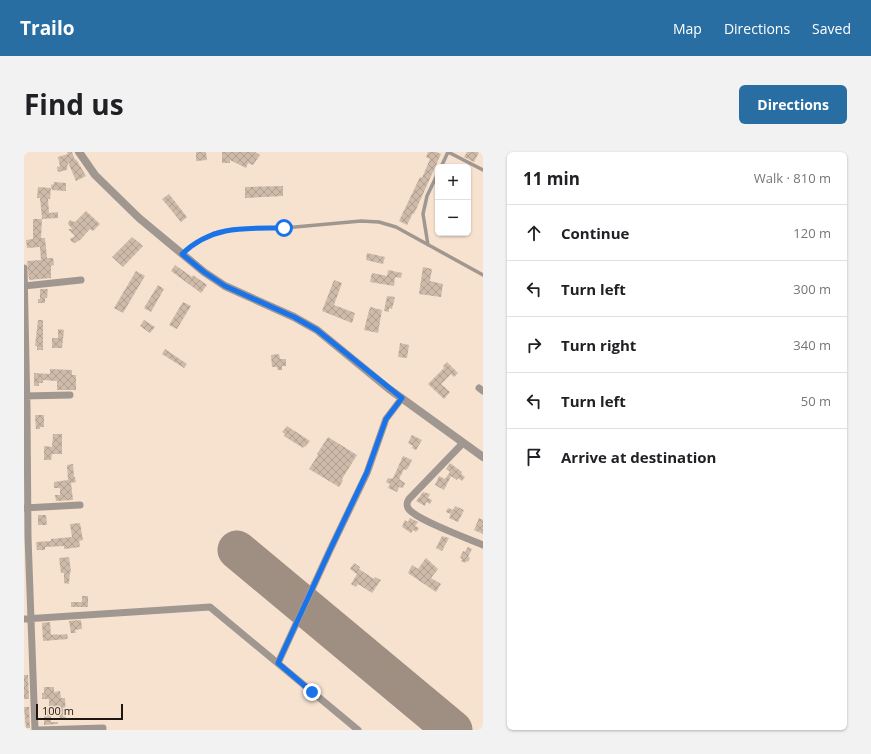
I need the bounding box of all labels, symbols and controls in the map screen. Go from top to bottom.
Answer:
text: Trailo [20,15,74,41]
text: Map [673,19,702,38]
text: Directions [724,19,790,38]
text: Saved [812,19,851,38]
text: Find us [24,85,124,123]
button: Directions [739,85,847,124]
map controls [435,164,471,236]
button: + [435,164,471,200]
text: 11 min [523,167,580,190]
text: Walk · 810 m [754,169,831,187]
button: − [435,200,471,236]
route start [275,219,293,237]
icon: ahead [523,222,545,244]
text: Continue [561,223,629,243]
text: 120 m [793,224,831,242]
icon: left [523,278,545,300]
text: Turn left [561,279,626,299]
text: 300 m [793,280,831,298]
icon: right [523,334,545,356]
text: Turn right [561,335,636,355]
text: 340 m [793,336,831,354]
icon: left [523,390,545,412]
text: Turn left [561,391,626,411]
text: 50 m [801,392,831,410]
icon: arrive [523,446,545,468]
text: Arrive at destination [561,447,716,467]
route end [303,683,321,701]
scale bar [36,702,123,721]
text: 100 m [42,703,74,718]

